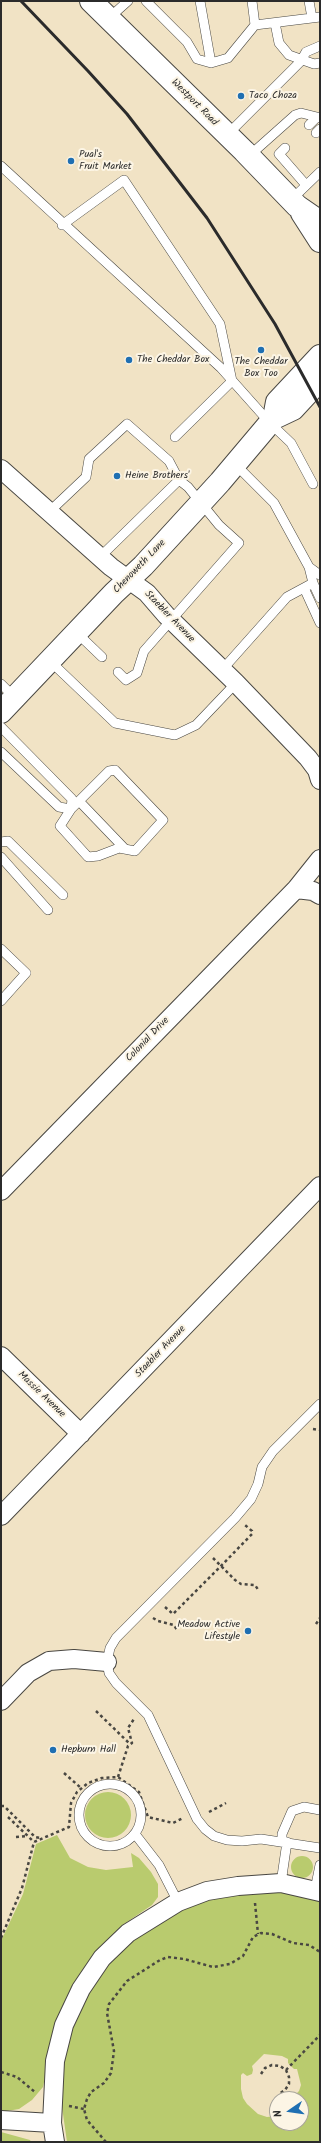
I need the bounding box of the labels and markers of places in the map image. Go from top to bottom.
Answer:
place label: Taco Choza [249,90,297,102]
marker: Taco Choza [236,91,246,101]
place label: Pual's Fruit Market [79,149,132,172]
marker: Pual's Fruit Market [66,156,76,166]
marker: The Cheddar Box Too [256,345,266,355]
place label: The Cheddar Box [137,354,209,366]
marker: The Cheddar Box [124,355,134,365]
place label: The Cheddar Box Too [234,356,288,380]
place label: Heine Brothers' [125,470,189,482]
marker: Heine Brothers' [112,471,122,481]
place label: Meadow Active Lifestyle [177,1619,240,1642]
marker: Meadow Active Lifestyle [243,1626,253,1636]
place label: Hepburn Hall [61,1744,116,1756]
marker: Hepburn Hall [48,1745,58,1755]

